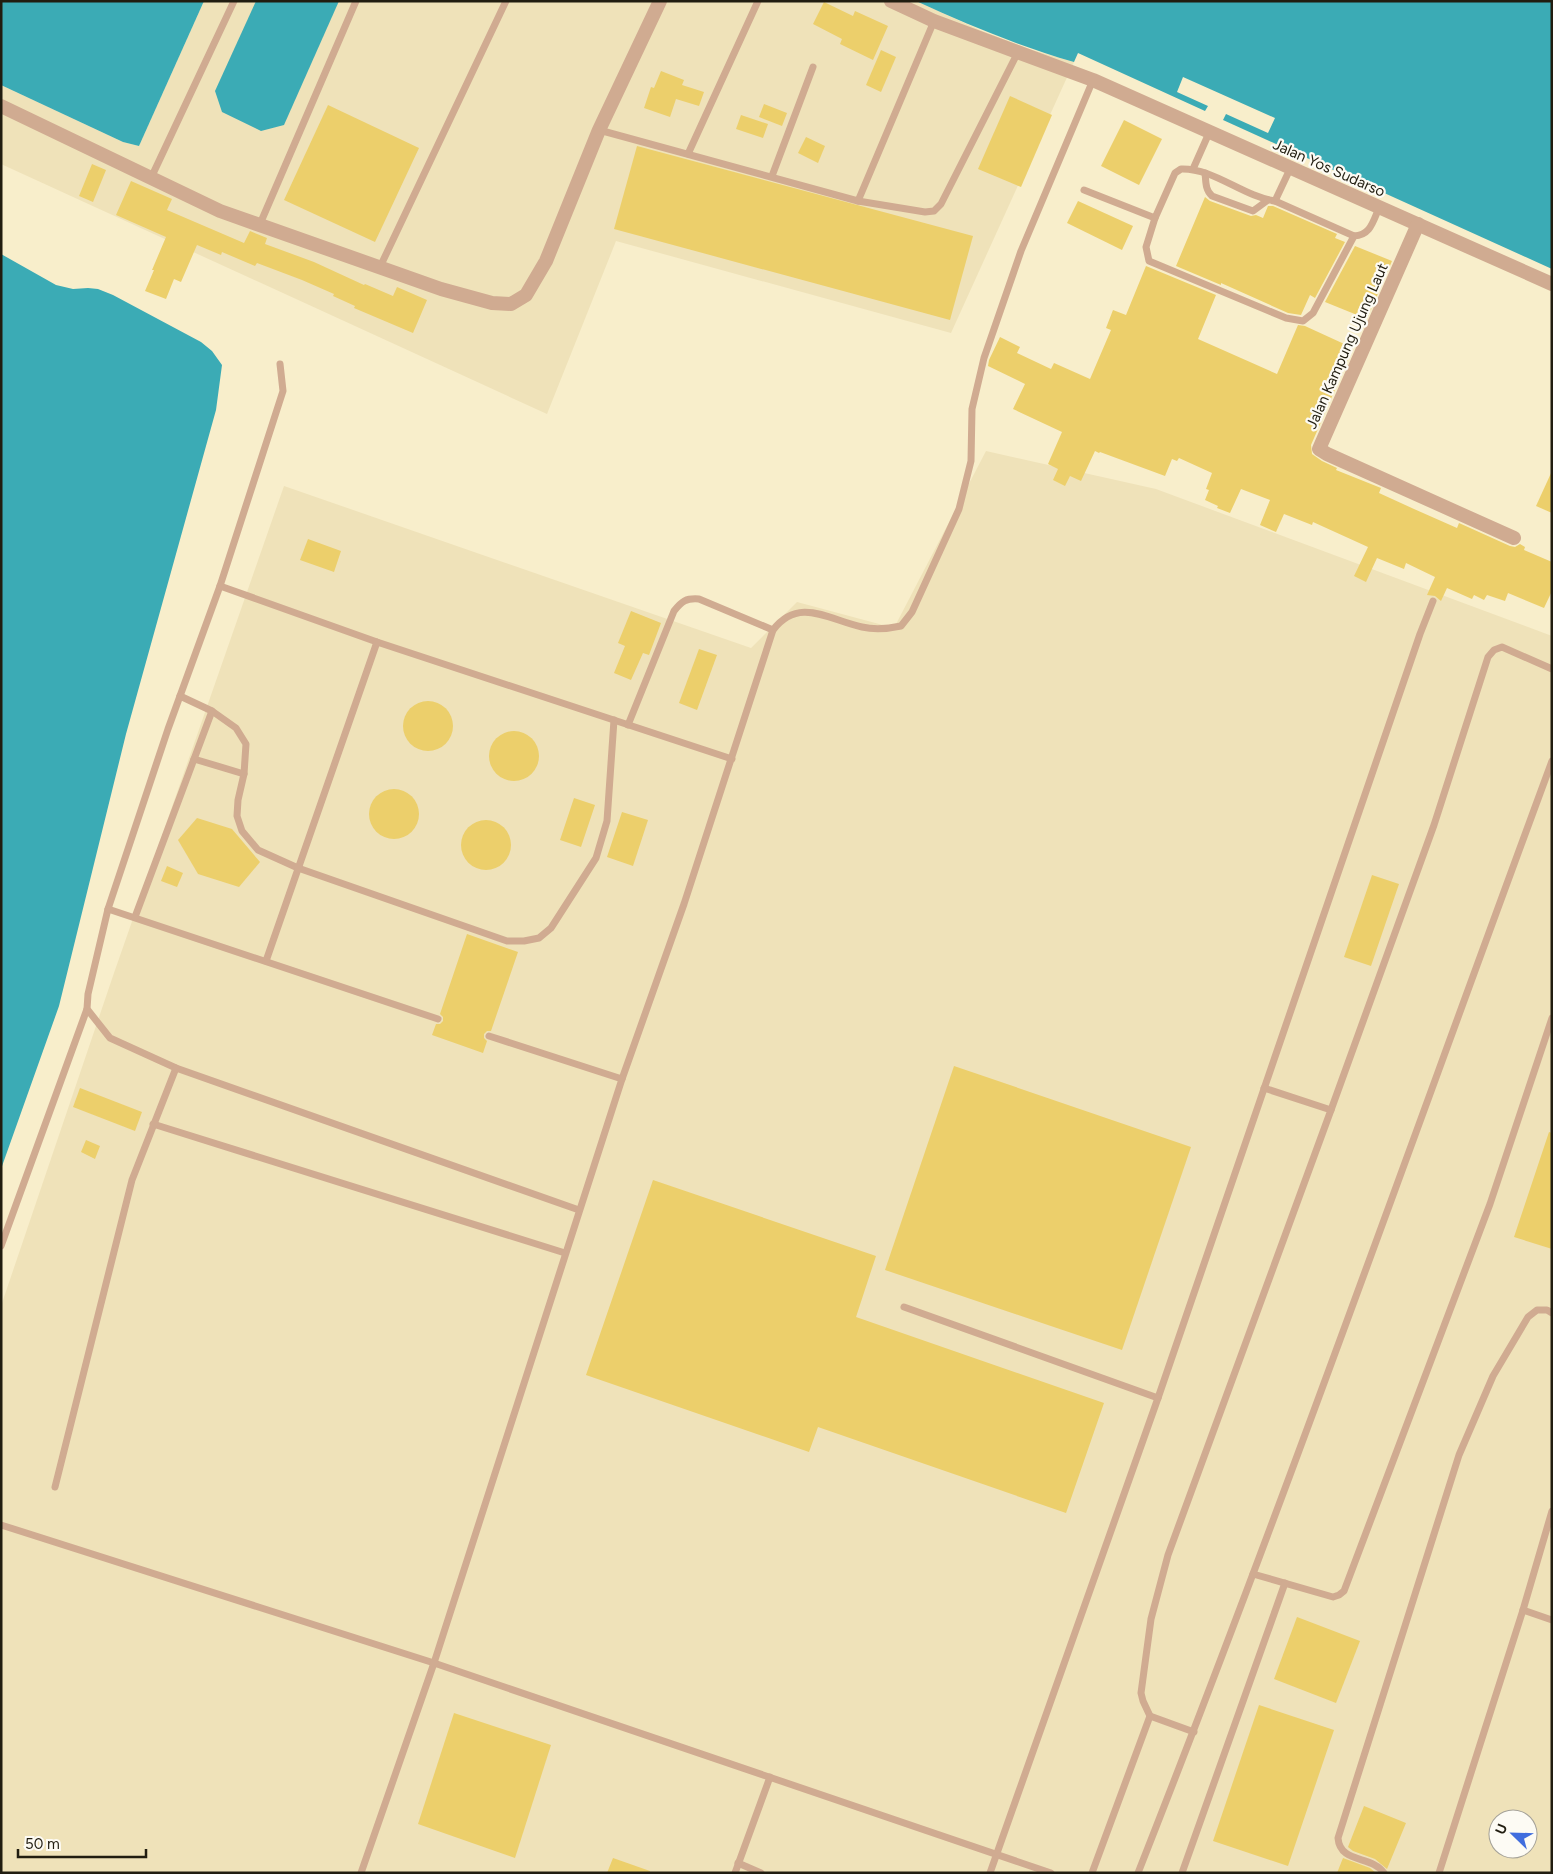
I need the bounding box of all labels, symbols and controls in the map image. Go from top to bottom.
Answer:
street label: Jalan Yos Sudarso [1270,135,1388,201]
street label: Jalan Kampung Ujung Laut [1302,260,1392,432]
north arrow [1488,1809,1538,1859]
text: U [1492,1821,1511,1837]
scale bar [18,1826,145,1858]
text: 50 m [25,1835,60,1853]

